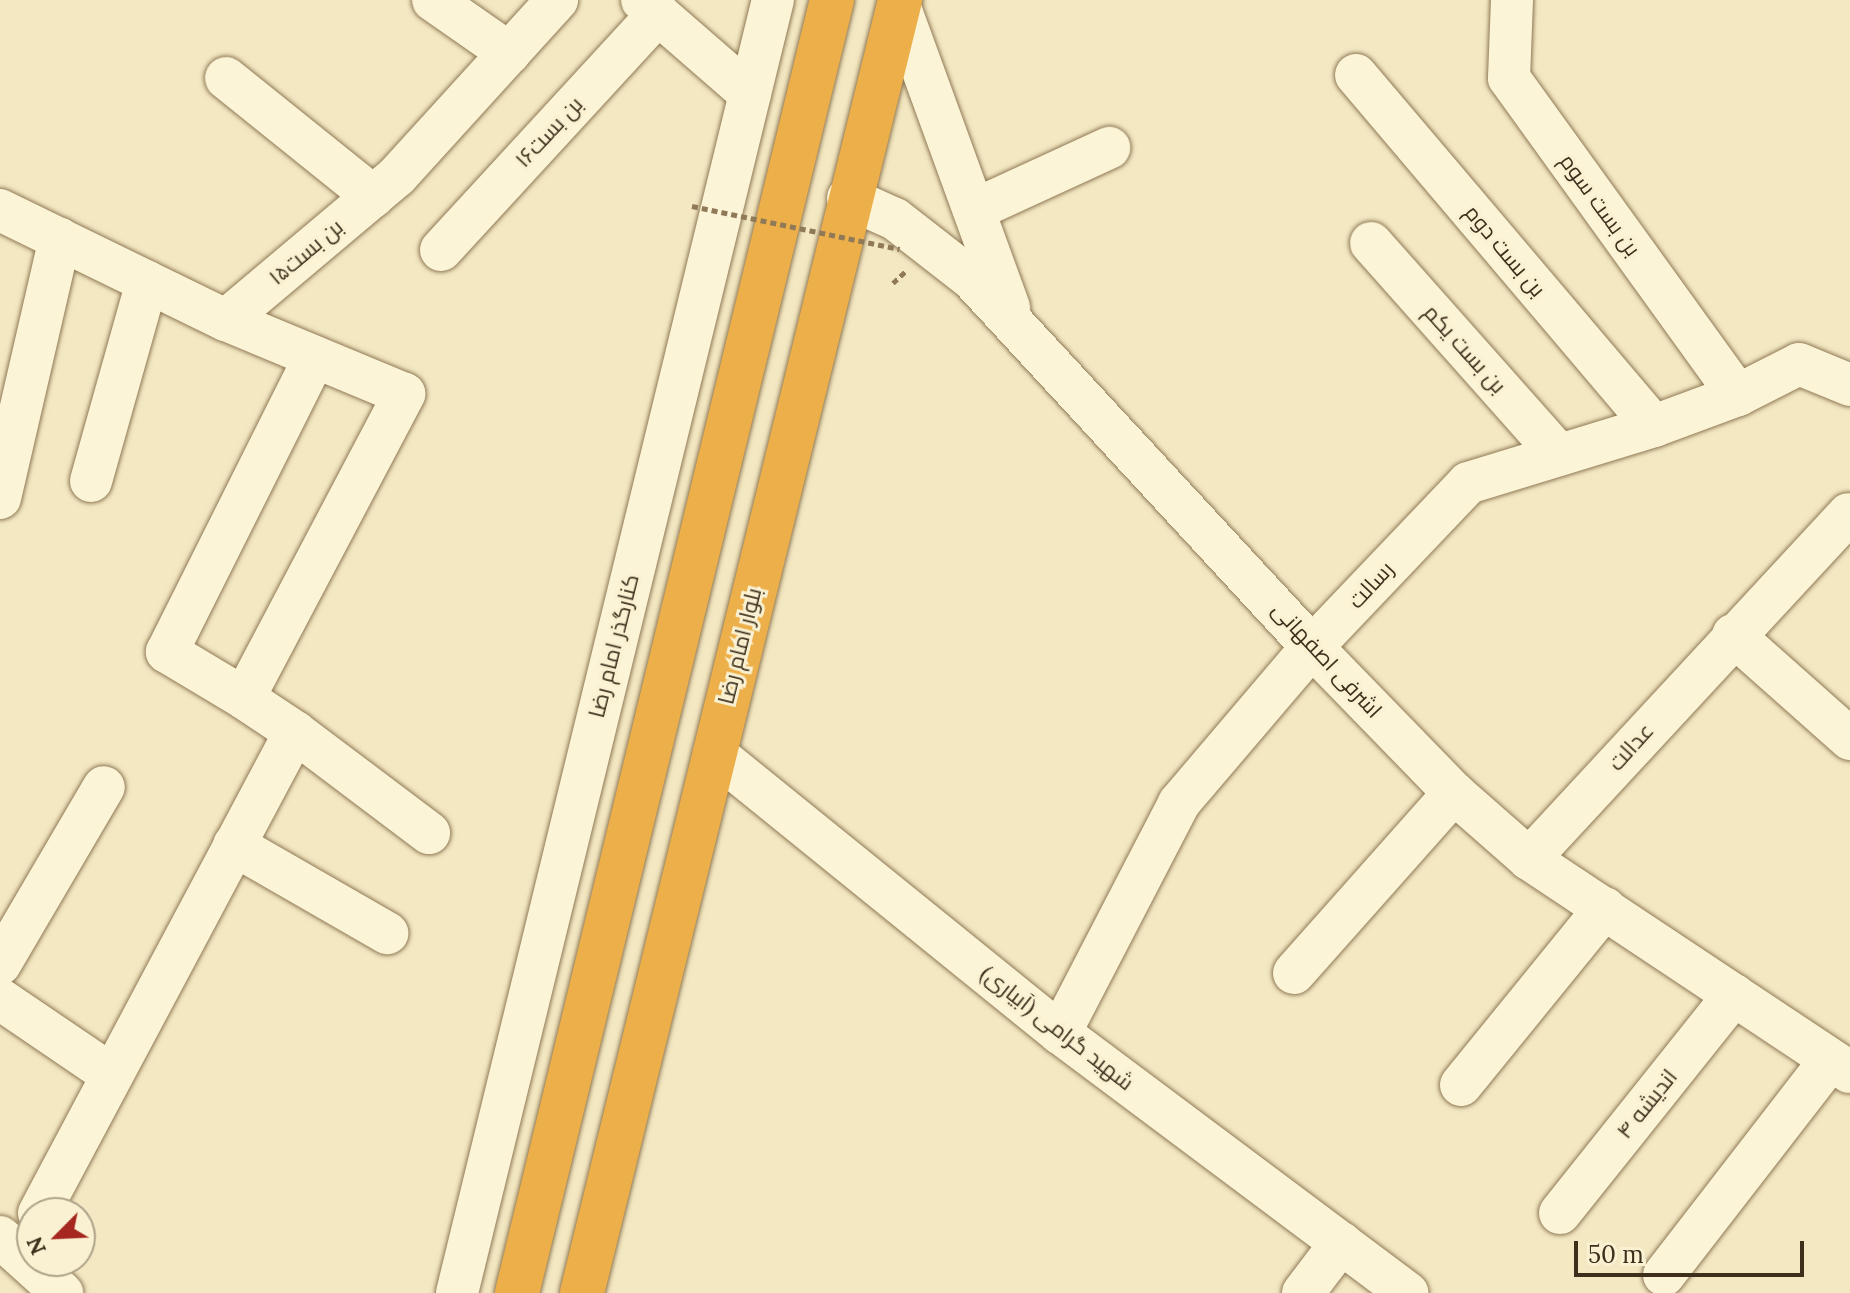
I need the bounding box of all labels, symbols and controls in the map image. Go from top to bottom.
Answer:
street label: بن بست۱۶ [510,91,588,173]
street label: بن بست سوم [1554,149,1646,261]
street label: بن بست دوم [1459,200,1551,302]
street label: بن بست۱۵ [264,213,348,291]
street label: بن بست یکم [1418,299,1512,399]
street label: رسالت [1343,556,1399,614]
street label: کنارگذر امام رضا [583,571,645,721]
street label: بلوار امام رضا [713,585,767,707]
street label: اشرفی اصفهانی [1267,597,1387,723]
street label: عدالت [1603,718,1659,776]
street label: شهید گرامی (آبیاری) [975,960,1139,1096]
street label: اندیشه ۴ [1611,1064,1683,1144]
north arrow [16,1197,96,1277]
scale bar [1578,1225,1808,1275]
text: N [20,1232,52,1259]
text: 50 m [1588,1239,1644,1270]

